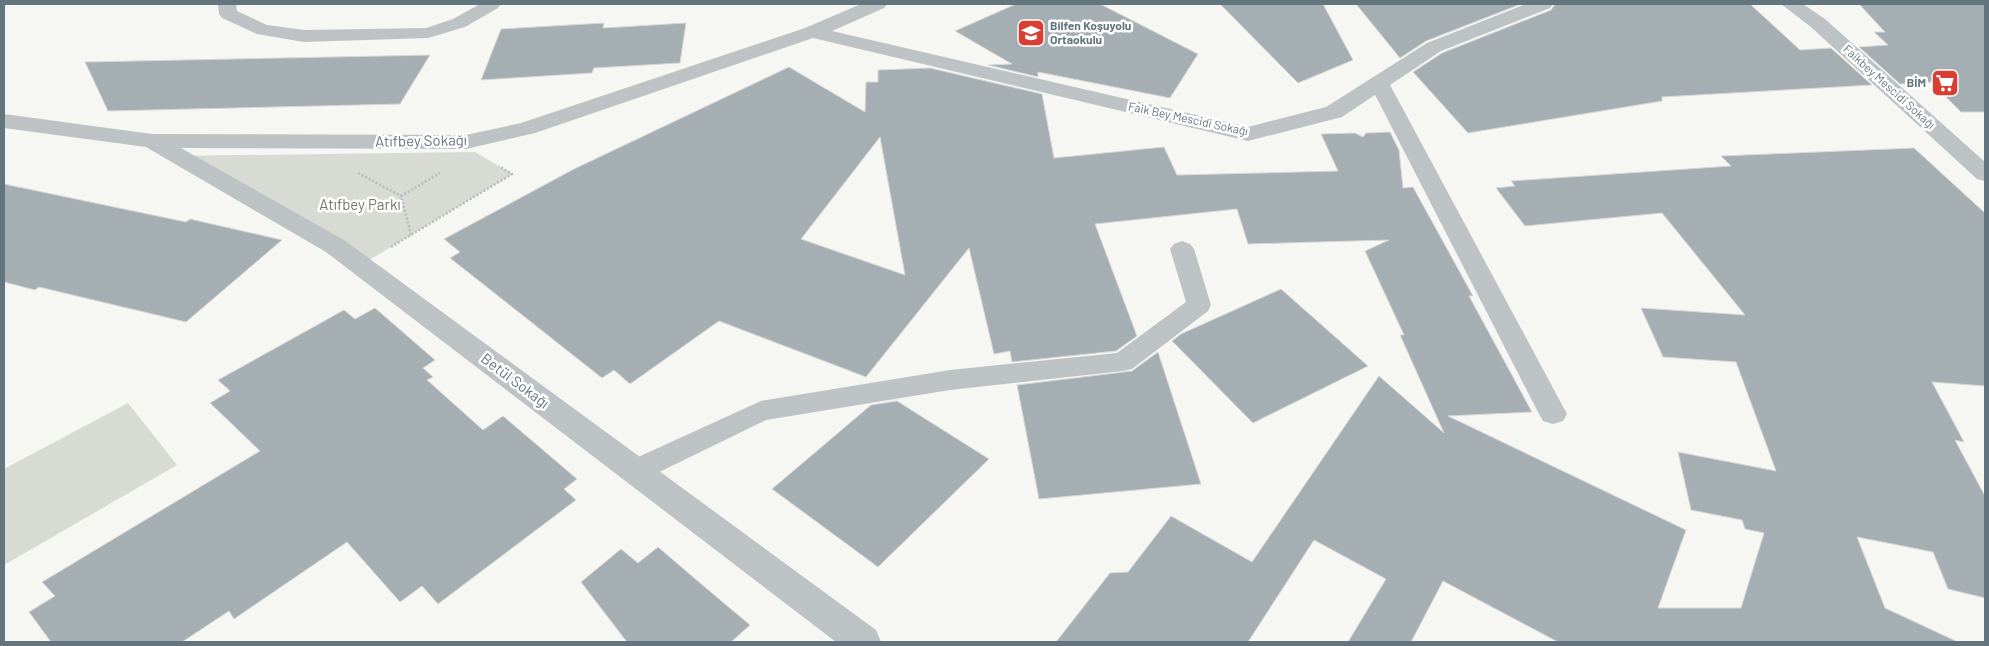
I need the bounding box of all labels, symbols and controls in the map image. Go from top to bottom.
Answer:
school or university icon: Bilfen Koşuyolu Ortaokulu [1016,18,1046,48]
place label: Bilfen Koşuyolu Ortaokulu [1050,18,1131,46]
street label: Faikbey Mescidi Sokağı [1841,41,1938,131]
supermarket icon: BİM [1930,68,1960,98]
place label: BİM [1907,75,1926,89]
street label: Faik Bey Mescidi Sokağı [1127,98,1249,138]
street label: Atıfbey Sokağı [375,130,467,150]
park label: Atıfbey Parkı [319,195,401,213]
street label: Betül Sokağı [478,349,553,412]

